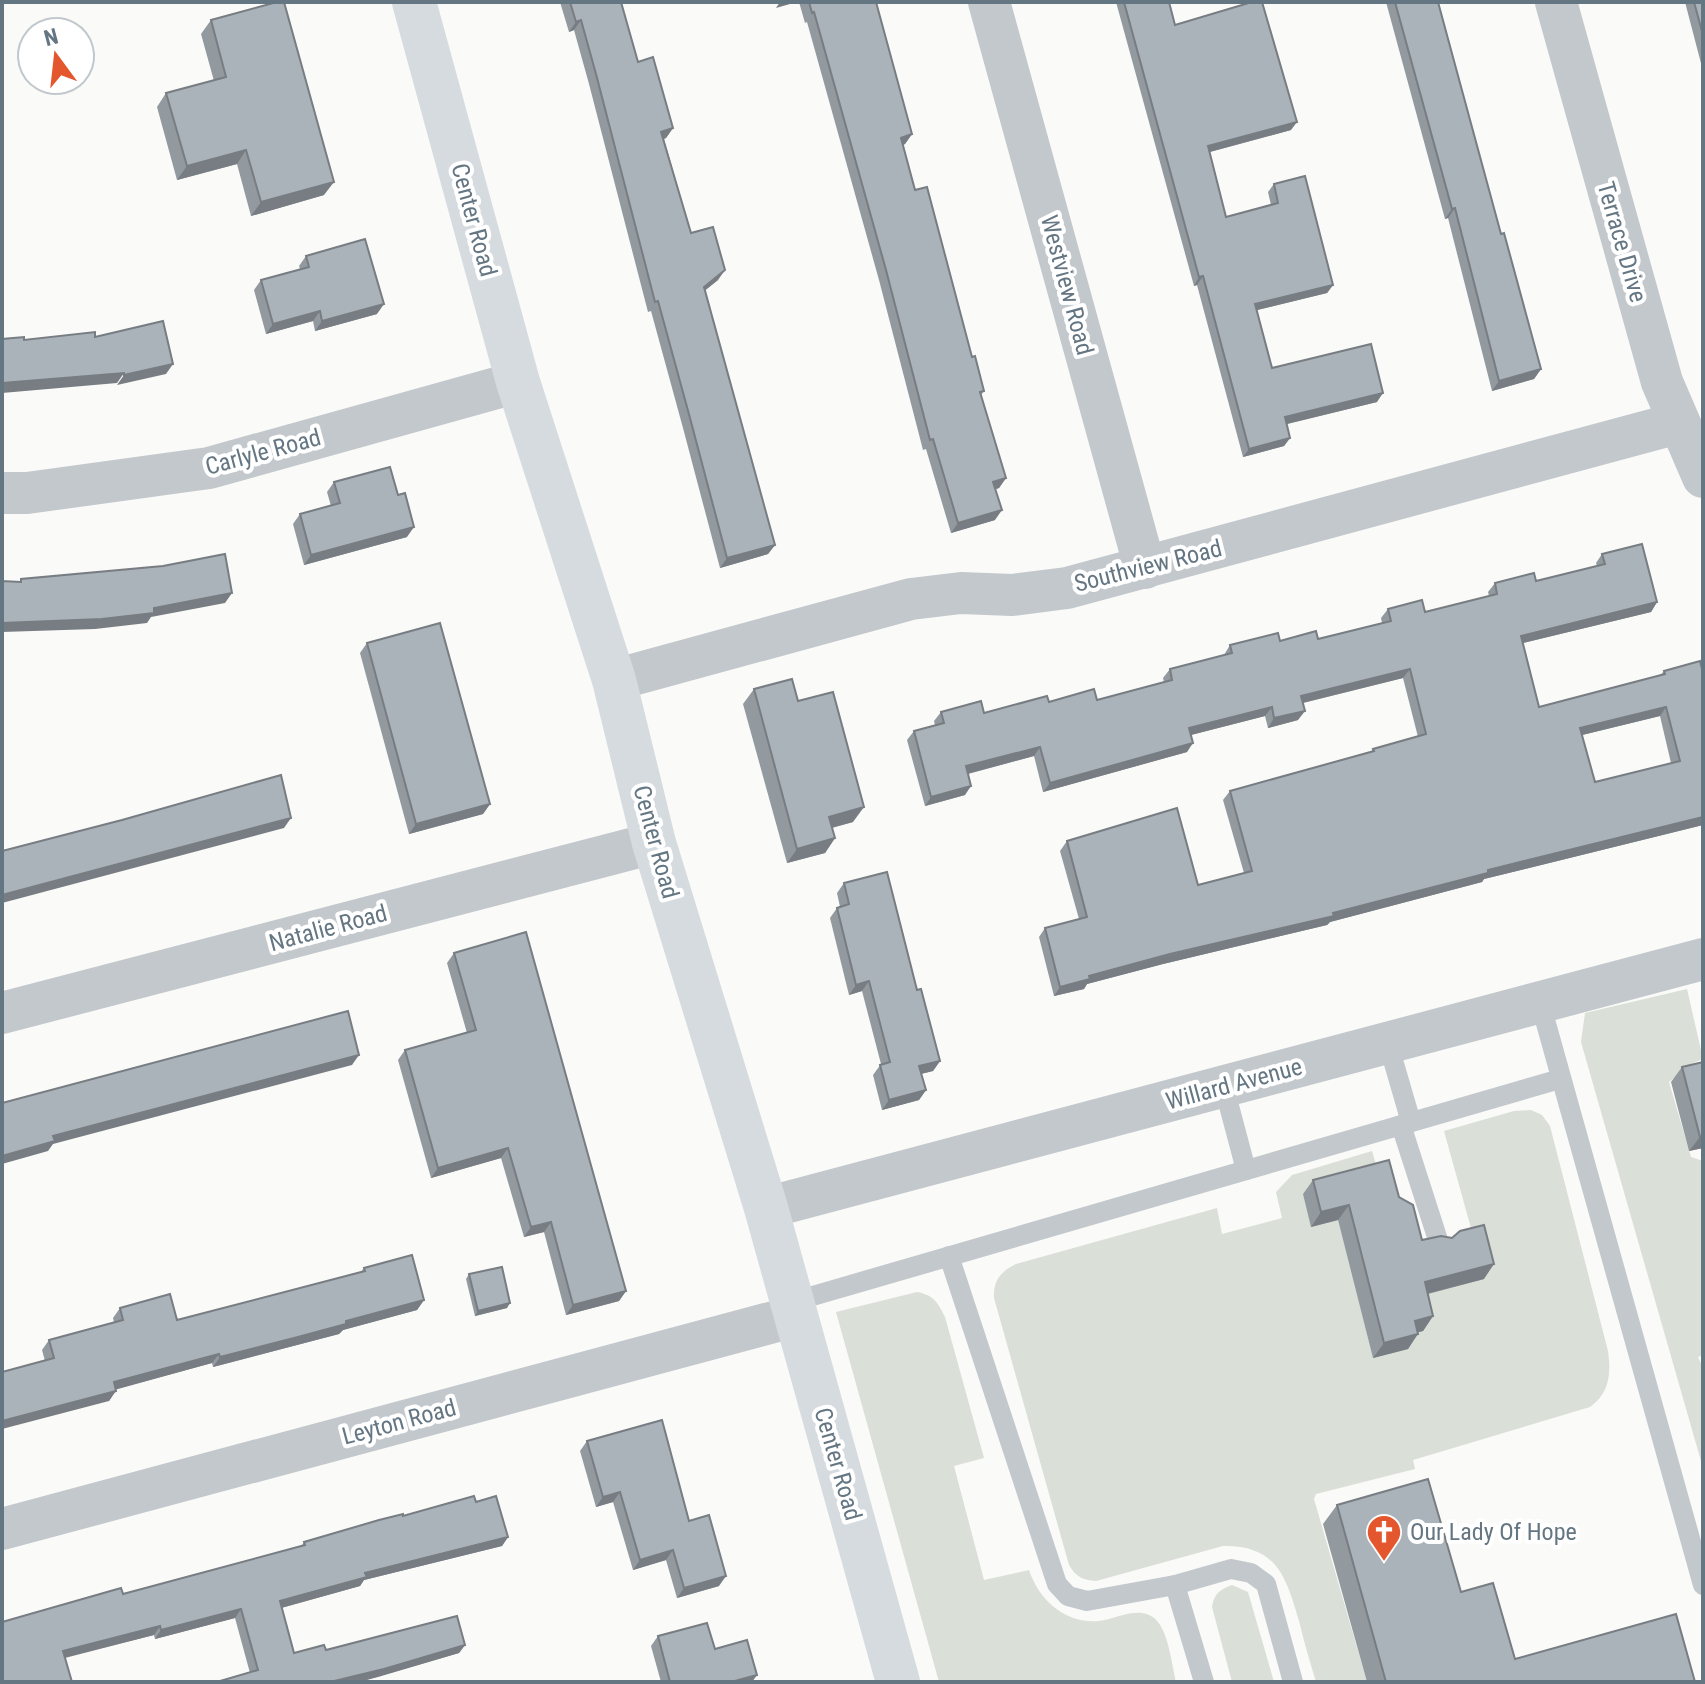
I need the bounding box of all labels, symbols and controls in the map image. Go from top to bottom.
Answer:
north arrow [16,16,96,96]
text: N [41,23,61,51]
street label: Center Road [445,160,503,280]
street label: Terrace Drive [1591,179,1653,305]
street label: Westview Road [1035,212,1099,358]
street label: Carlyle Road [202,423,324,481]
street label: Southview Road [1071,534,1225,598]
street label: Center Road [627,782,685,902]
street label: Natalie Road [266,899,390,957]
street label: Willard Avenue [1163,1052,1305,1116]
street label: Leyton Road [339,1393,459,1451]
street label: Center Road [809,1404,867,1524]
church icon: Our Lady Of Hope [1365,1513,1403,1563]
place label: Our Lady Of Hope [1410,1518,1577,1546]

